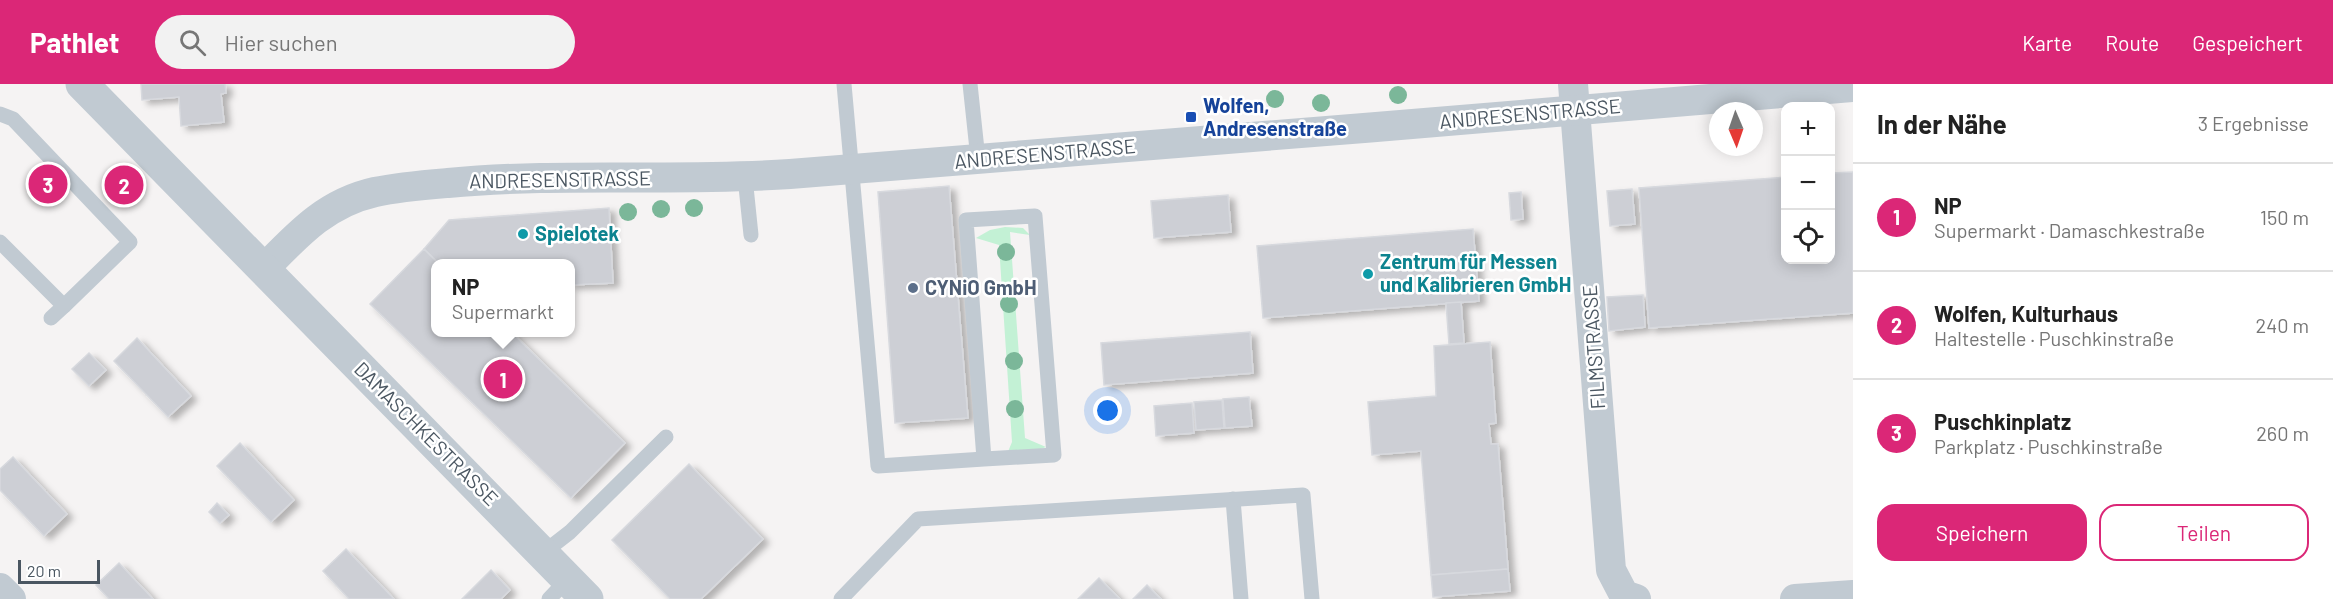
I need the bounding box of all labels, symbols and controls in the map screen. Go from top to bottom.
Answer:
search box [155,15,575,69]
text: Pathlet [30,25,119,59]
icon: search [176,26,209,59]
text: Hier suchen [224,29,338,55]
text: Karte [2022,30,2072,55]
text: Route [2105,30,2159,55]
text: Gespeichert [2192,30,2303,55]
place label: Wolfen, Andresenstraße [1203,93,1347,140]
street label: ANDRESENSTRASSE [1438,93,1622,133]
north arrow [1709,102,1763,156]
map controls [1781,102,1835,264]
button: + [1781,102,1835,156]
text: In der Nähe [1877,108,2007,139]
marker: Wolfen, Andresenstraße [1184,110,1198,124]
text: 3 Ergebnisse [2198,111,2309,135]
street label: ANDRESENSTRASSE [953,133,1137,173]
button: − [1781,156,1835,210]
pin: 3 [28,162,68,206]
pin: 2 [104,162,144,208]
street label: ANDRESENSTRASSE [469,165,651,193]
text: NP [1934,192,1962,218]
text: 1 [1893,205,1900,229]
text: 150 m [2260,205,2309,229]
button: locate [1781,210,1835,264]
text: Supermarkt · Damaschkestraße [1934,218,2205,242]
place label: Spielotek [535,221,619,245]
marker: Spielotek [516,227,530,241]
place label: Zentrum für Messen und Kalibrieren GmbH [1380,249,1571,296]
popup [431,259,575,337]
marker: Zentrum für Messen und Kalibrieren GmbH [1361,267,1375,281]
text: NP [452,273,479,299]
place label: CYNiO GmbH [925,275,1036,299]
marker: CYNiO GmbH [906,281,920,295]
street label: FILMSTRASSE [1577,284,1609,410]
text: Supermarkt [452,299,554,323]
text: Wolfen, Kulturhaus [1934,300,2118,326]
text: 2 [1891,313,1902,337]
text: 240 m [2255,313,2309,337]
text: Haltestelle · Puschkinstraße [1934,326,2174,350]
street label: DAMASCHKESTRASSE [350,356,504,510]
pin: 1 [484,356,522,402]
your location [1093,396,1122,425]
text: Puschkinplatz [1934,408,2071,434]
text: 3 [1891,421,1902,445]
text: 260 m [2256,421,2309,445]
text: Parkplatz · Puschkinstraße [1934,434,2163,458]
button: Speichern [1877,504,2087,561]
button: Teilen [2099,504,2309,561]
scale bar [18,557,100,584]
text: 20 m [27,561,61,580]

